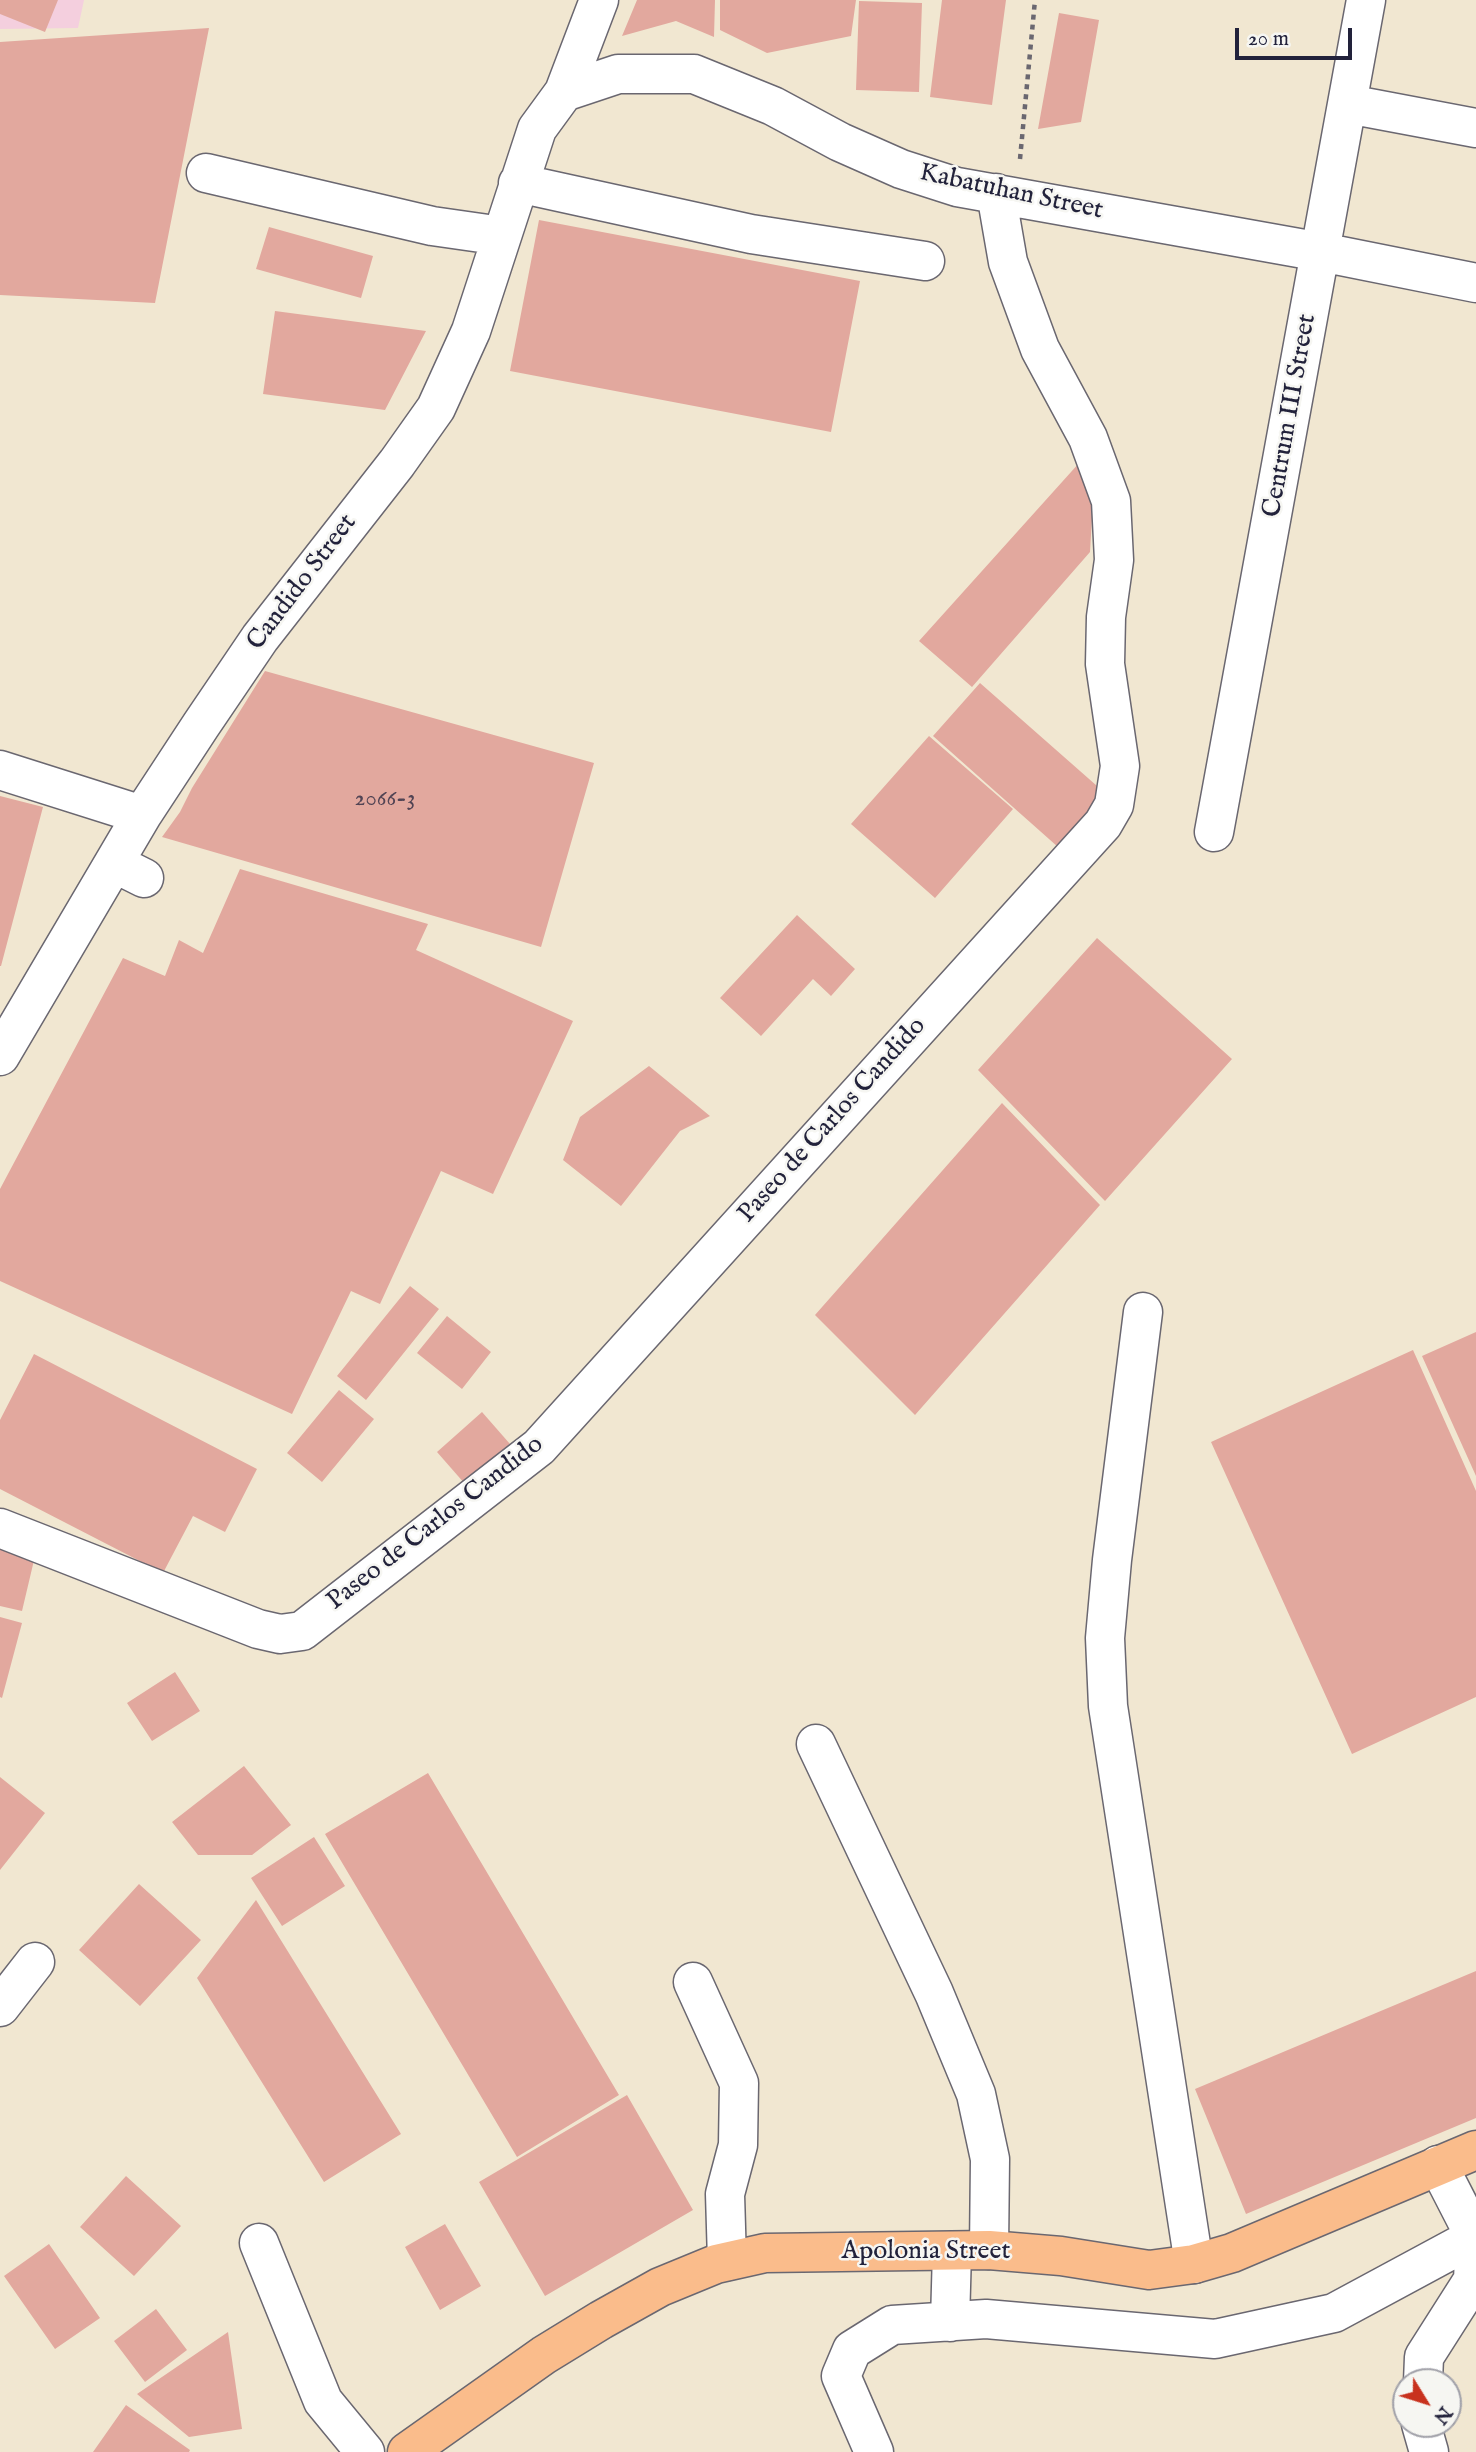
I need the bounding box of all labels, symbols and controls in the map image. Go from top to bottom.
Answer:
scale bar [1238,14,1355,58]
text: 20 m [1248,26,1289,53]
street label: Kabatuhan Street [916,158,1106,228]
street label: Centrum III Street [1258,312,1324,520]
street label: Candido Street [242,509,364,657]
house number: 2066-3 [355,786,415,814]
street label: Paseo de Carlos Candido [732,1012,934,1230]
street label: Paseo de Carlos Candido [322,1430,550,1618]
street label: Apolonia Street [842,2237,1010,2269]
north arrow [1392,2368,1462,2438]
text: N [1427,2401,1456,2429]

